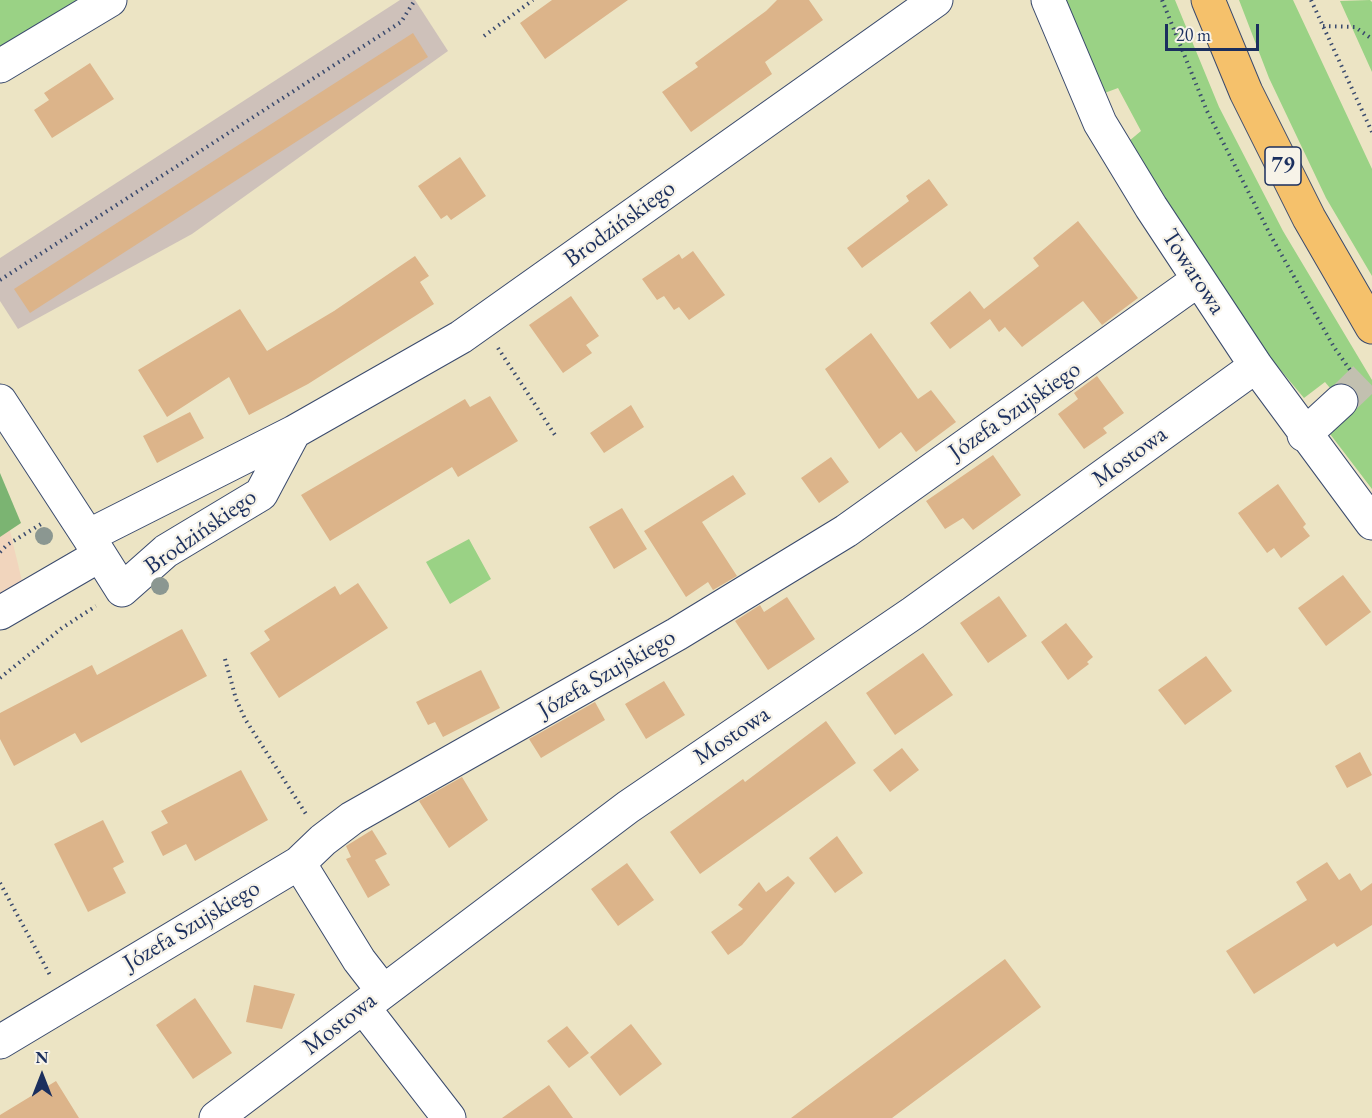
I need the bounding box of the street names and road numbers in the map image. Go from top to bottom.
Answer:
road number: 79 [1265,147,1301,185]
street label: Brodzińskiego [559,174,681,274]
street label: Towarowa [1155,224,1231,320]
street label: Józefa Szujskiego [944,355,1086,467]
street label: Mostowa [1087,420,1173,494]
street label: Brodzińskiego [139,483,263,581]
street label: Józefa Szujskiego [533,623,681,725]
street label: Mostowa [689,700,775,772]
street label: Józefa Szujskiego [118,874,266,978]
street label: Mostowa [297,986,383,1062]

